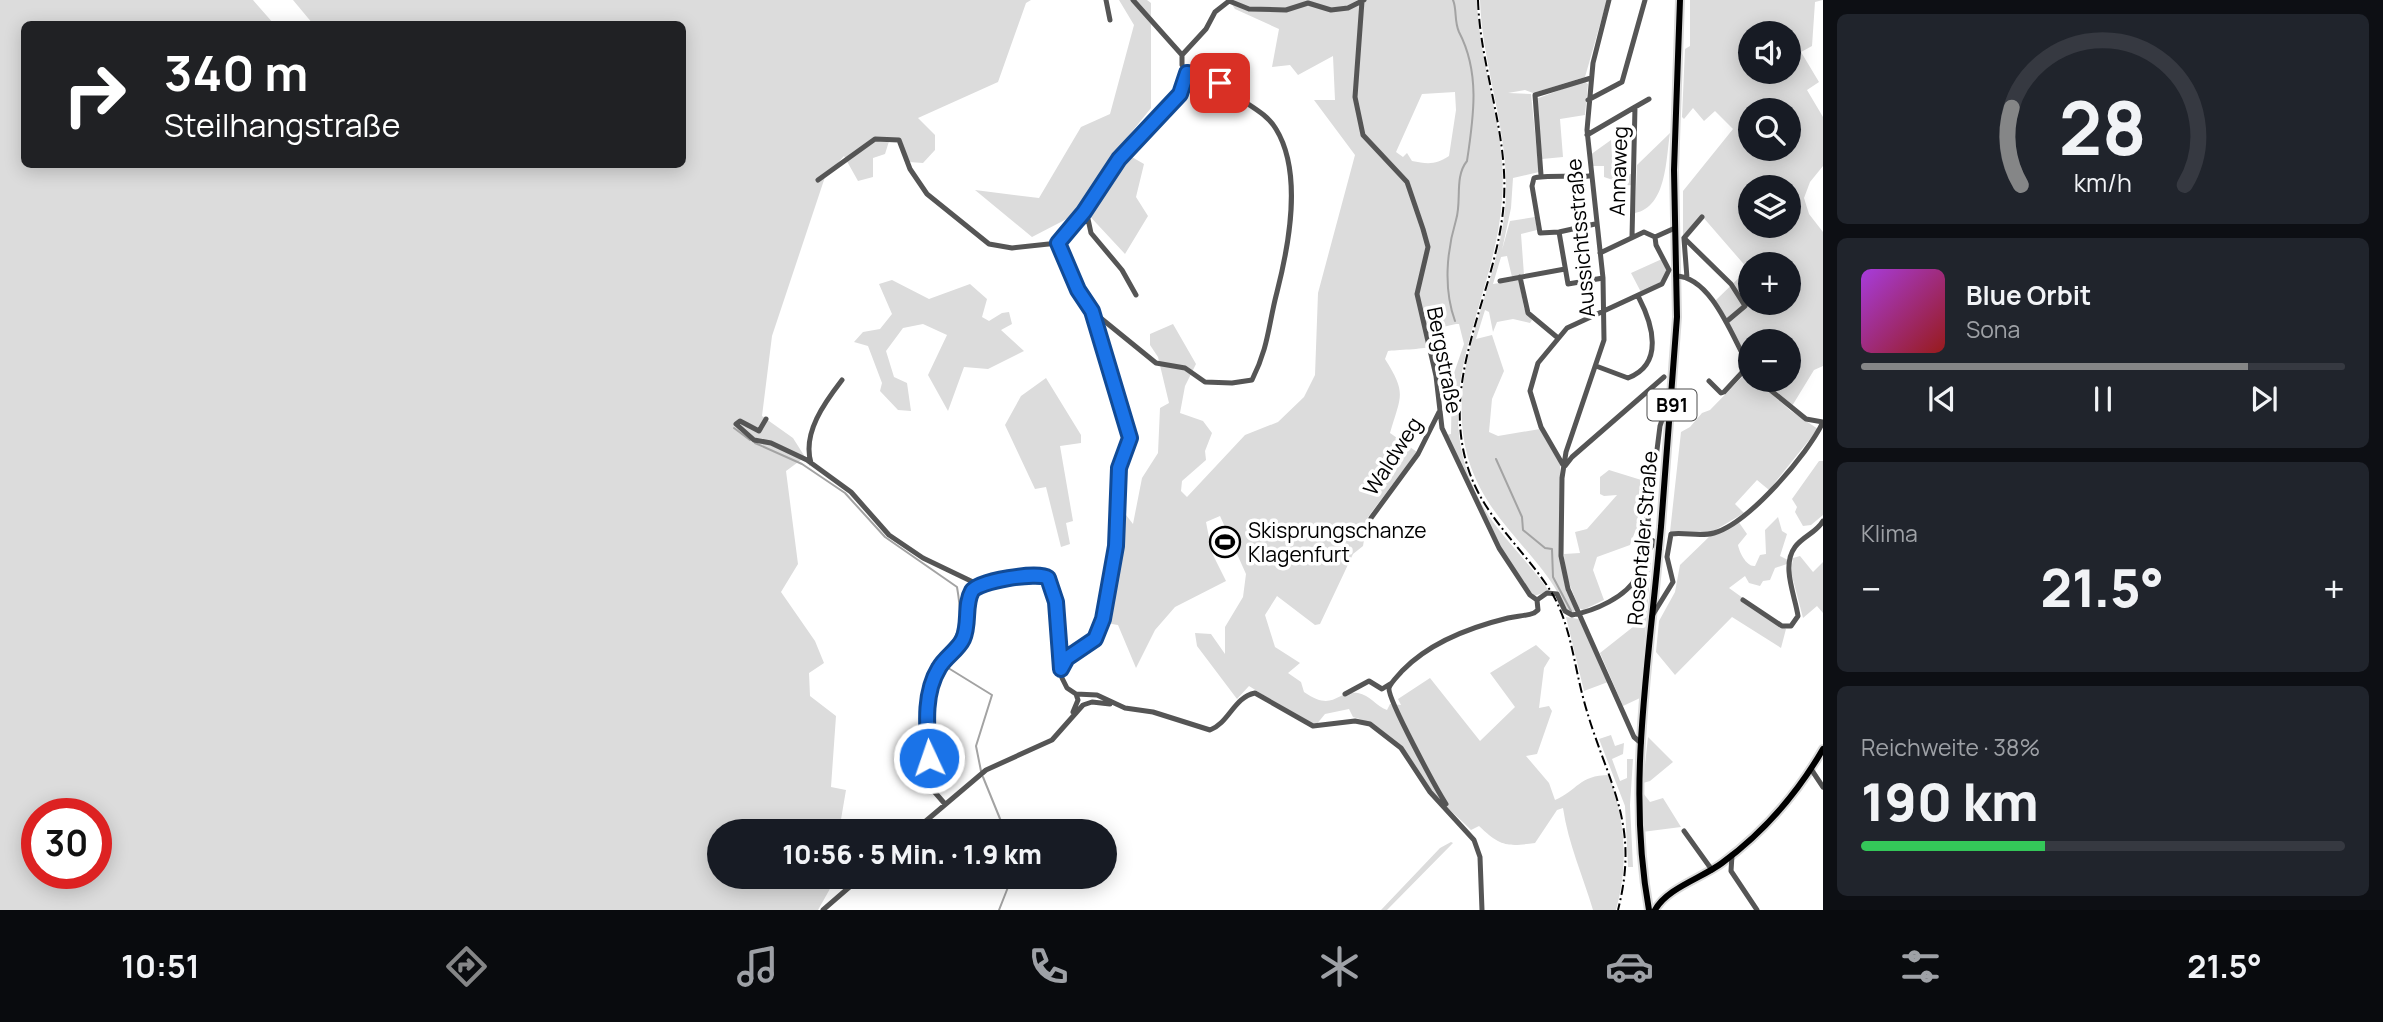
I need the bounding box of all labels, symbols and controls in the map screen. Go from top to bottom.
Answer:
map controls [1738,21,1801,392]
button: sound [1738,21,1801,84]
text: 340 m [164,39,308,106]
icon: right [49,49,140,140]
pin [1190,53,1250,113]
icon: arrive [1201,64,1239,102]
text: 28 [2059,77,2147,177]
button: search [1738,98,1801,161]
text: Steilhangstraße [164,103,400,147]
street label: Annaweg [1602,126,1634,216]
street label: Aussichtsstraße [1559,157,1601,319]
text: km/h [2074,165,2132,200]
button: layers [1738,175,1801,238]
button: + [1738,252,1801,315]
text: Blue Orbit [1966,277,2091,313]
street label: Bergstraße [1421,304,1469,416]
text: Sona [1966,313,2020,345]
button: − [1738,329,1801,392]
icon: previous [1923,380,1961,418]
icon: pause [2084,380,2122,418]
icon: next [2245,380,2283,418]
road number: B91 [1648,390,1696,420]
street label: Waldweg [1356,411,1428,501]
street label: Rosentaler Straße [1620,450,1664,626]
place label: Skisprungschanze Klagenfurt [1248,516,1427,568]
text: Klima [1861,517,1918,549]
sports icon: Skisprungschanze Klagenfurt [1208,525,1242,559]
text: 21.5° [2041,552,2164,623]
text: − [1861,562,1882,614]
text: + [2323,562,2345,614]
position arrow [892,721,966,795]
text: Reichweite · 38% [1861,731,2040,763]
text: 190 km [1861,766,2039,837]
speed limit sign: 30 [21,798,112,889]
text: 10:56 · 5 Min. · 1.9 km [782,836,1042,872]
icon: directions [442,942,491,991]
icon: music [733,942,782,991]
icon: phone [1024,942,1073,991]
icon: climate [1315,942,1364,991]
icon: car [1605,942,1654,991]
icon: filters [1896,942,1945,991]
text: 10:51 [121,944,200,988]
text: 21.5° [2187,944,2262,988]

